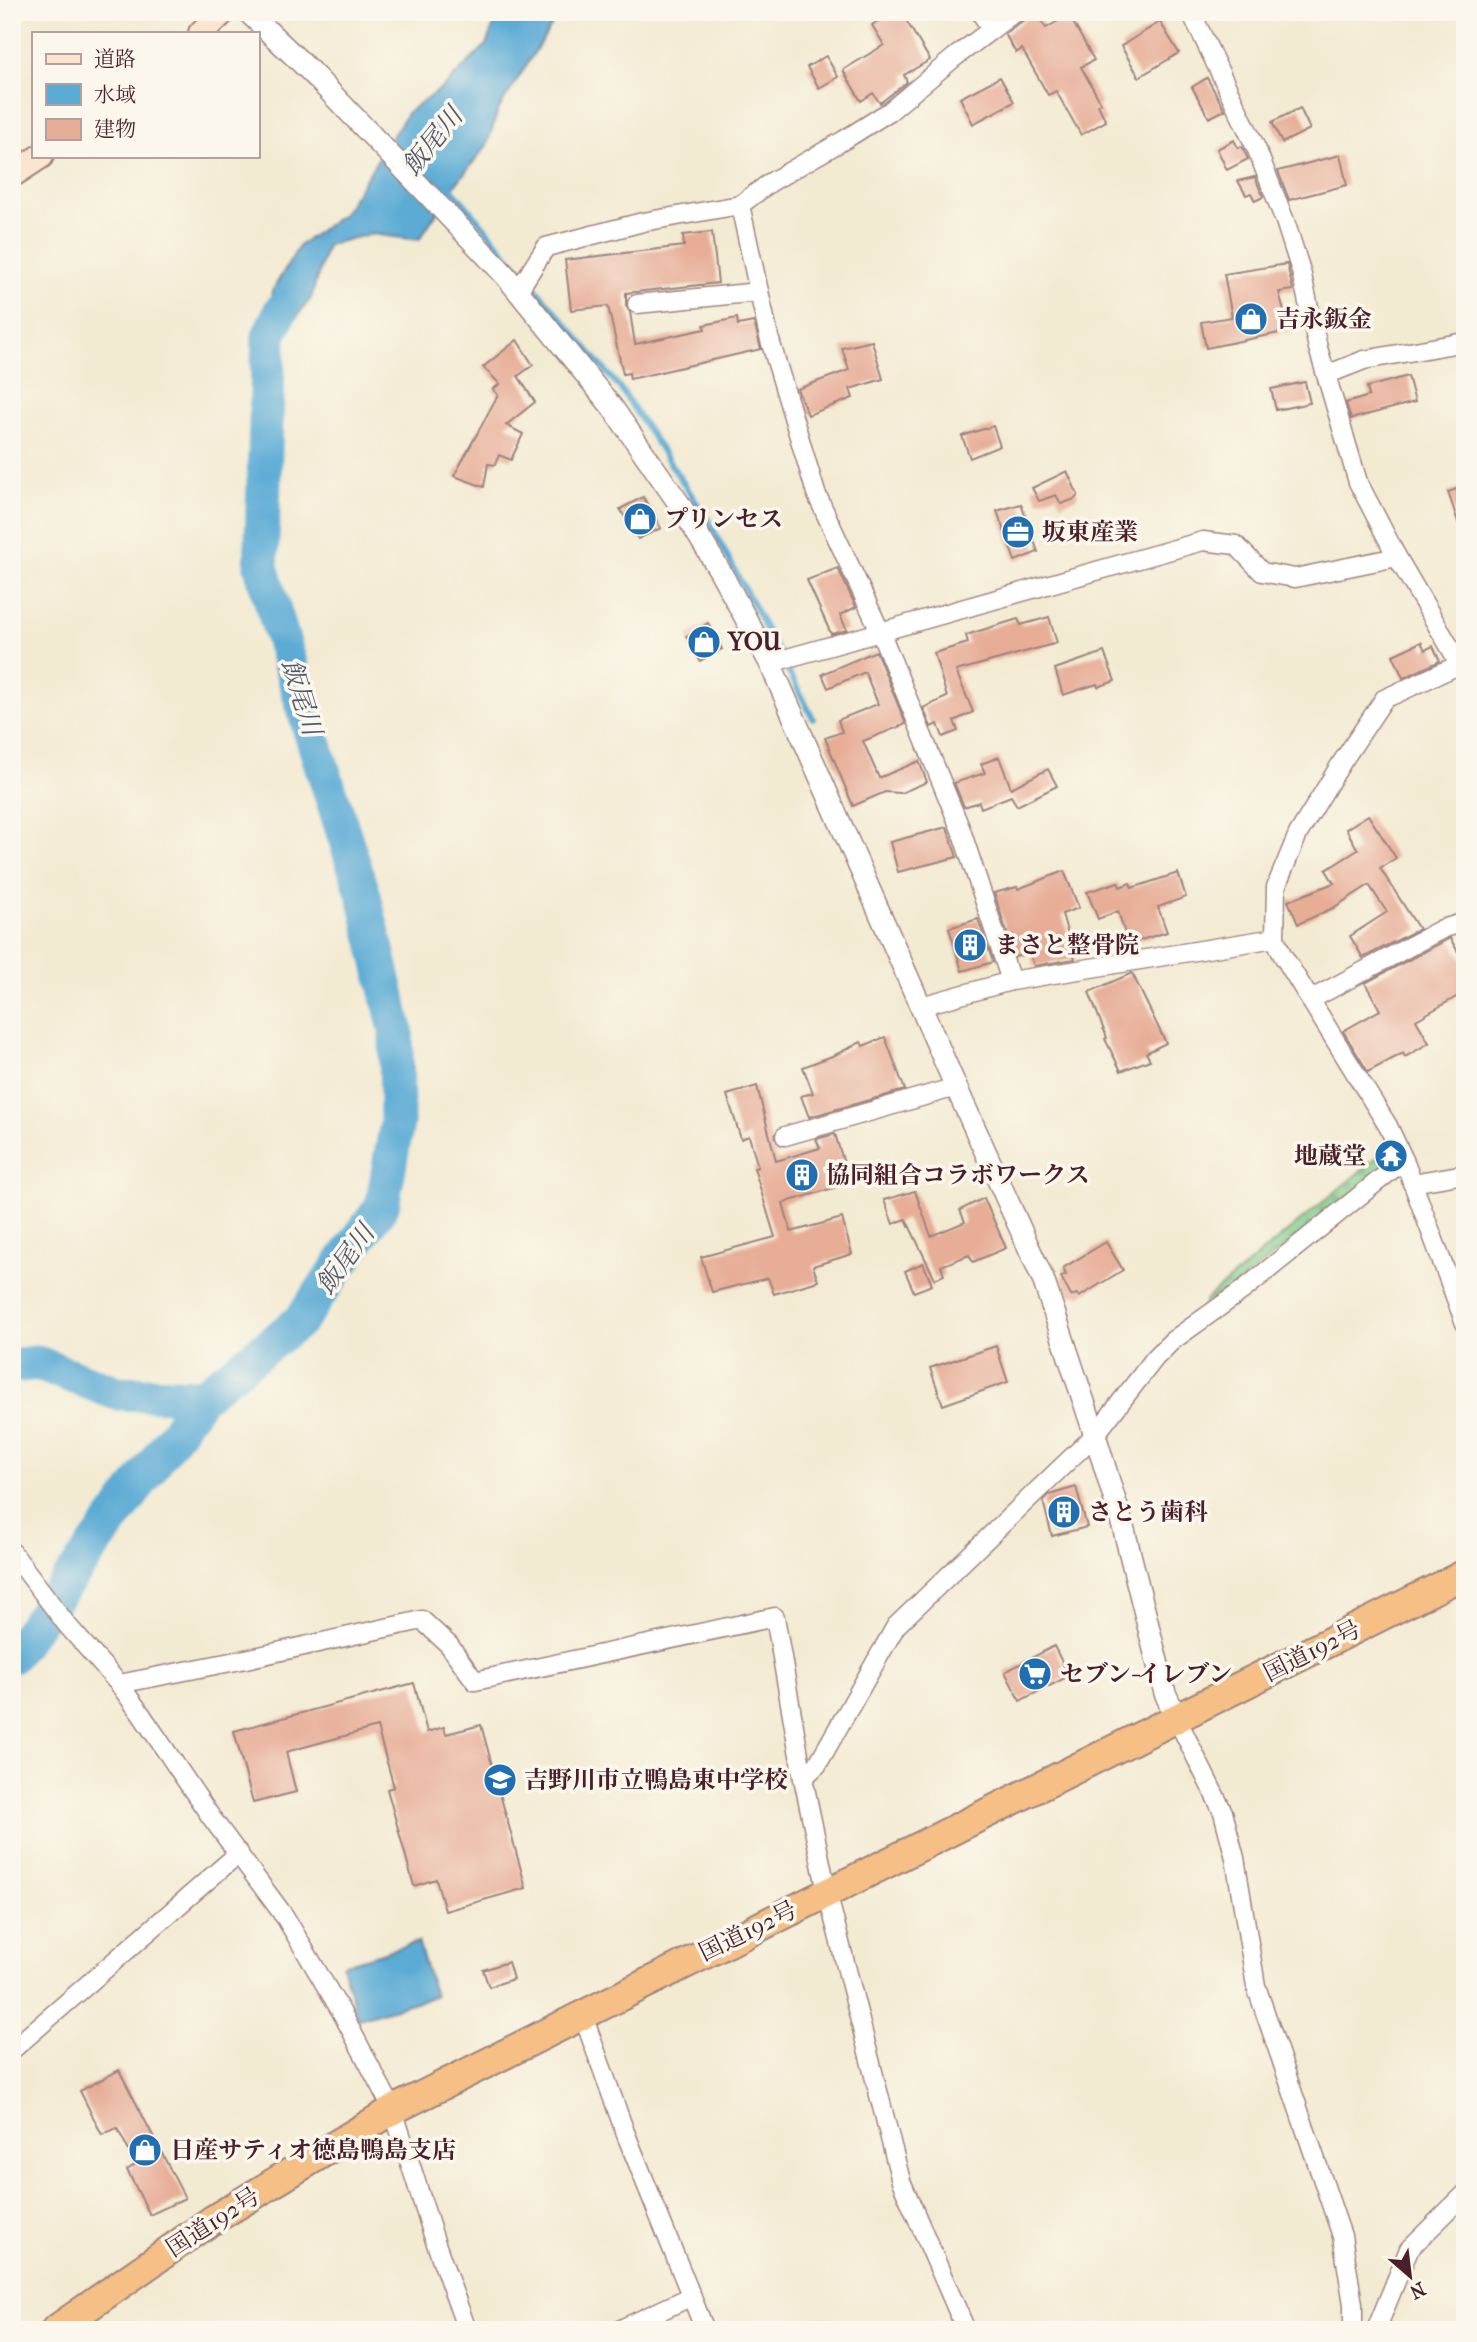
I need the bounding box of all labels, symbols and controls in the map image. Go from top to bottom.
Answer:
legend [32,32,259,158]
text: 道路 [94,47,136,71]
text: 水域 [94,83,136,107]
water label: 飯尾川 [396,99,471,181]
text: 建物 [94,117,136,141]
shop icon: 吉永鈑金 [1232,300,1270,338]
place label: 吉永鈑金 [1276,305,1372,333]
shop icon: プリンセス [621,500,659,538]
place label: プリンセス [664,505,783,533]
office icon: 坂東産業 [999,513,1037,551]
place label: 坂東産業 [1042,518,1138,546]
shop icon: YOU [685,623,723,661]
place label: YOU [726,628,781,656]
water label: 飯尾川 [275,655,329,742]
building icon: まさと整骨院 [951,926,989,964]
place label: まさと整骨院 [995,931,1139,959]
temple icon: 地蔵堂 [1372,1137,1410,1175]
place label: 地蔵堂 [1294,1142,1366,1170]
building icon: 協同組合コラボワークス [783,1156,821,1194]
place label: 協同組合コラボワークス [826,1161,1090,1189]
water label: 飯尾川 [310,1216,383,1300]
building icon: さとう歯科 [1045,1493,1083,1531]
place label: さとう歯科 [1088,1498,1208,1526]
street label: 国道192号 [1259,1615,1365,1687]
supermarket icon: セブン-イレブン [1016,1655,1054,1693]
place label: セブン-イレブン [1060,1660,1232,1688]
school or university icon: 吉野川市立鴨島東中学校 [481,1761,519,1799]
place label: 吉野川市立鴨島東中学校 [524,1766,788,1794]
street label: 国道192号 [694,1895,802,1967]
shop icon: 日産サティオ徳島鴨島支店 [126,2131,164,2169]
place label: 日産サティオ徳島鴨島支店 [170,2136,456,2164]
street label: 国道192号 [161,2182,265,2262]
north arrow [1376,2240,1446,2310]
text: N [1405,2277,1429,2303]

